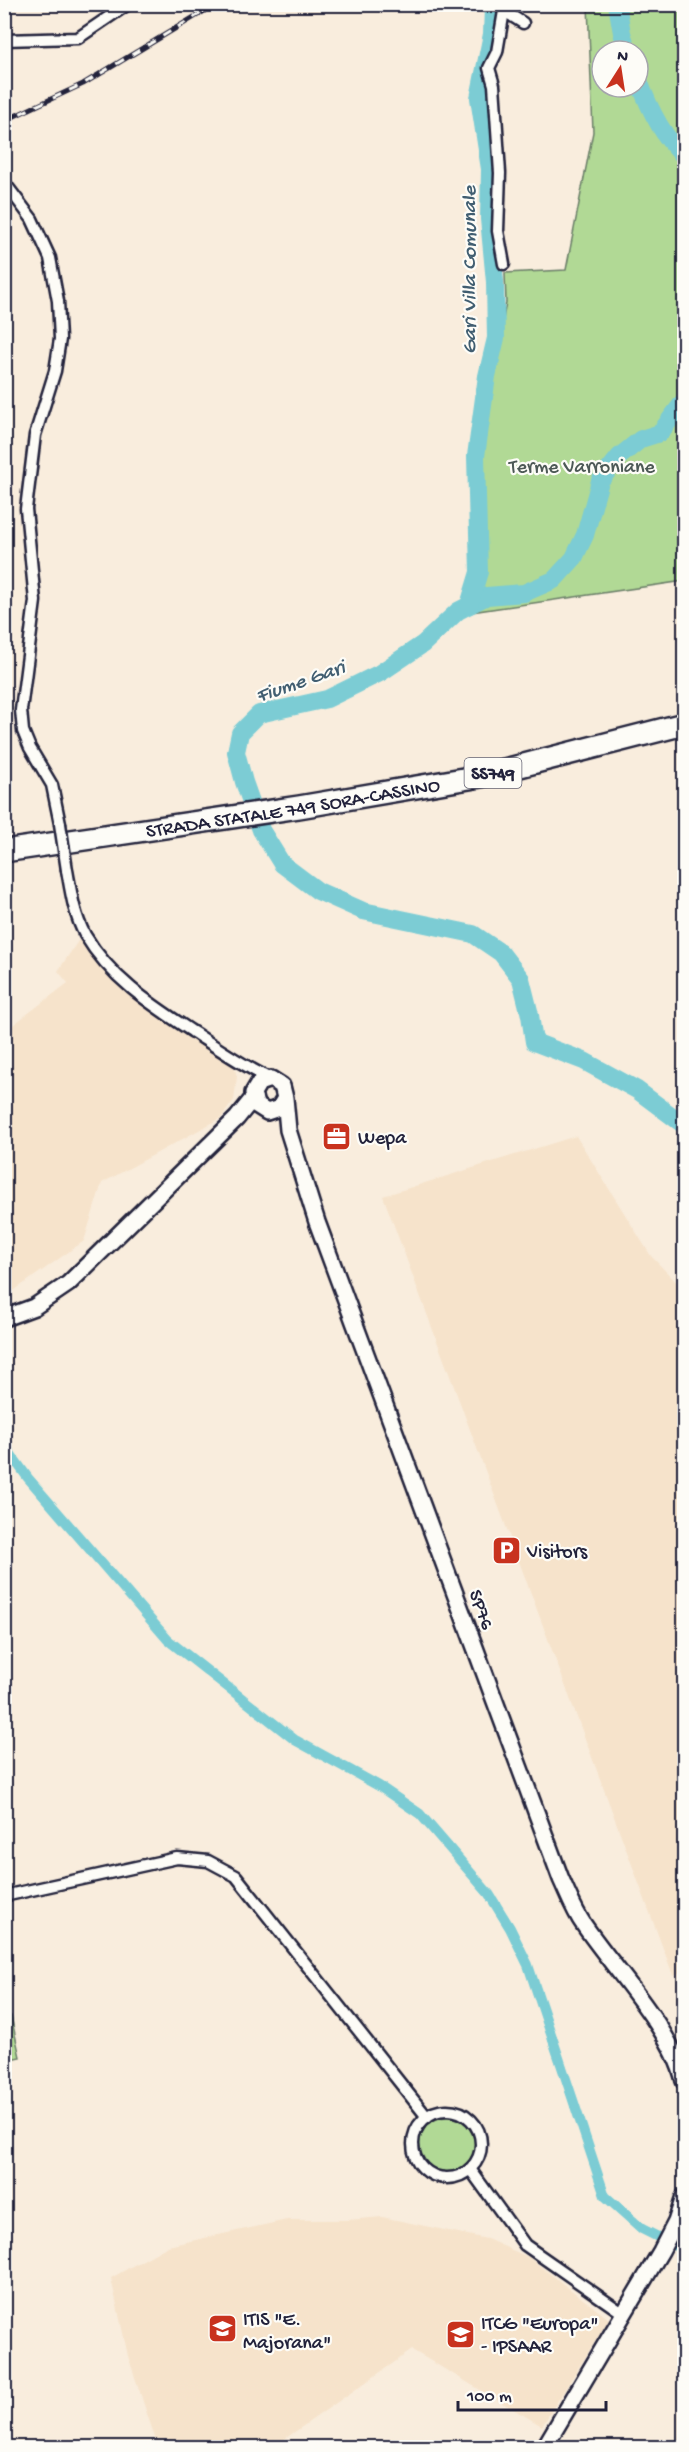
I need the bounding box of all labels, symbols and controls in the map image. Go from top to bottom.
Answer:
north arrow [590,39,650,99]
text: N [615,47,630,68]
water label: Gari Villa Comunale [459,185,484,354]
park label: Terme Varroniane [508,457,656,480]
water label: Fiume Gari [253,656,351,710]
road number: SS749 [464,758,522,788]
street label: STRADA STATALE 749 SORA-CASSINO [145,775,442,845]
office icon: Wepa [321,1120,353,1152]
place label: Wepa [358,1128,407,1151]
parking icon: Visitors [490,1534,522,1566]
place label: Visitors [526,1542,588,1565]
street label: SP76 [462,1587,498,1634]
place label: ITIS "E. Majorana" [243,2310,331,2356]
school or university icon: ITIS "E. Majorana" [206,2313,238,2345]
place label: ITCG "Europa" - IPSAAR [481,2314,599,2360]
school or university icon: ITCG "Europa" - IPSAAR [444,2318,476,2350]
scale bar [458,2374,606,2412]
text: 100 m [466,2387,512,2408]

